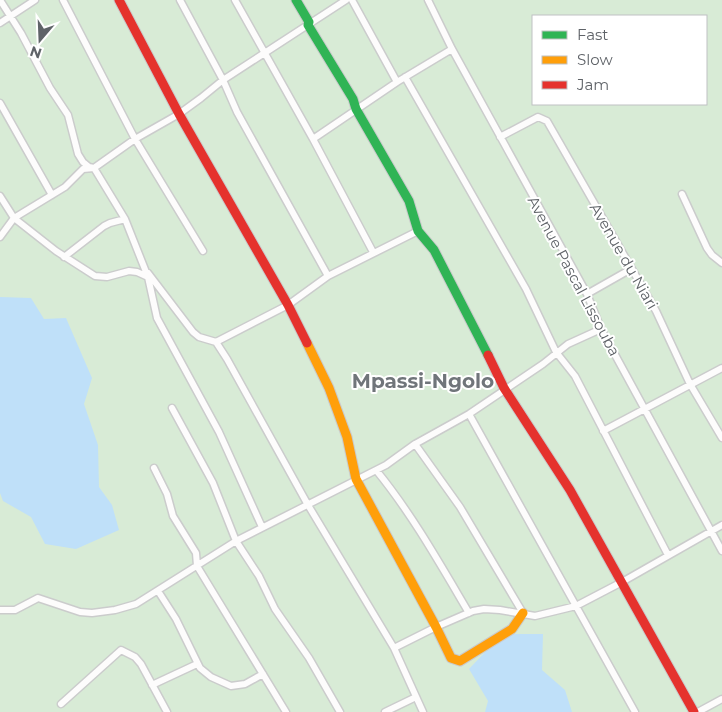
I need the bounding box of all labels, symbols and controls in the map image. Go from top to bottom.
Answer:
north arrow [15,15,65,65]
legend [532,15,707,105]
text: Fast [577,25,608,44]
text: N [27,42,44,63]
text: Slow [577,50,613,69]
text: Jam [576,75,609,94]
street label: Avenue Pascal Lissouba [524,193,624,359]
street label: Avenue du Niari [586,199,662,313]
district label: Mpassi-Ngolo [352,369,494,393]

